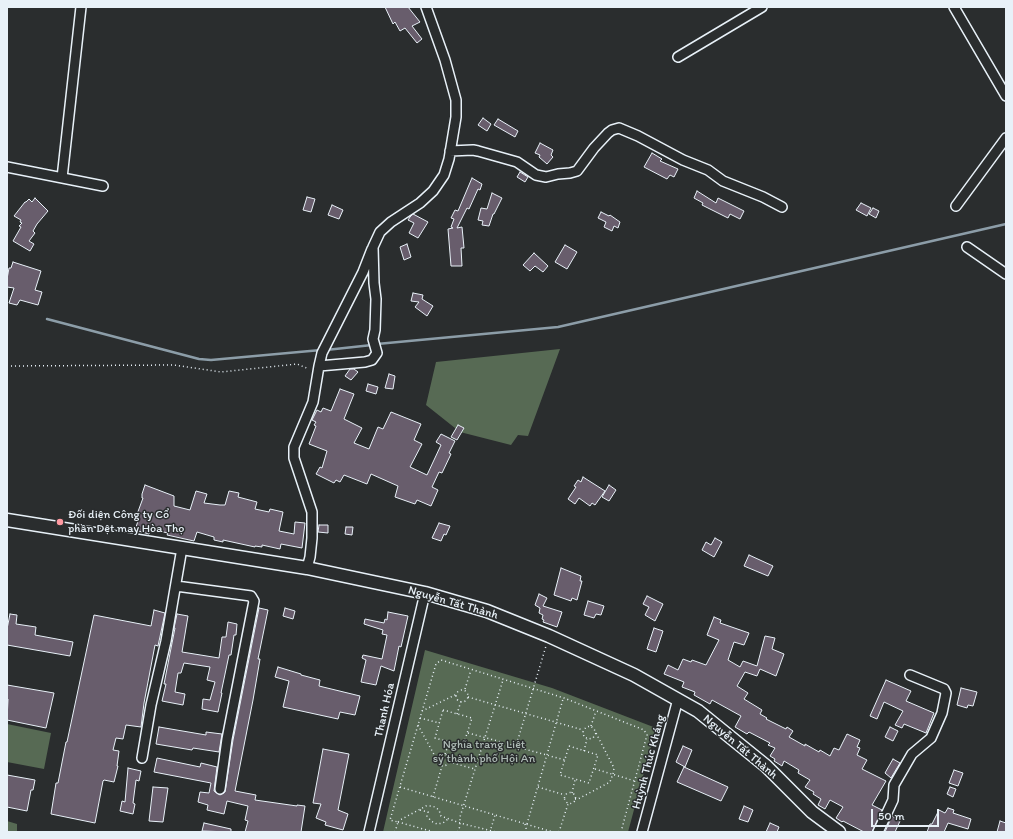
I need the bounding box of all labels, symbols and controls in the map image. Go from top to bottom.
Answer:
place label: Đối diện Công ty Cổ phần Dệt may Hòa Thọ [68,508,184,536]
marker: Đối diện Công ty Cổ phần Dệt may Hòa Thọ [55,517,65,527]
street label: Nguyễn Tất Thành [406,583,500,623]
street label: Thanh Hóa [372,681,398,739]
street label: Nguyễn Tất Thành [700,712,780,782]
street label: Huỳnh Thúc Kháng [629,713,669,811]
park label: Nghĩa trang Liệt sỹ thành phố Hội An [433,738,535,766]
scale bar [873,801,941,827]
text: 50 m [878,809,904,823]

